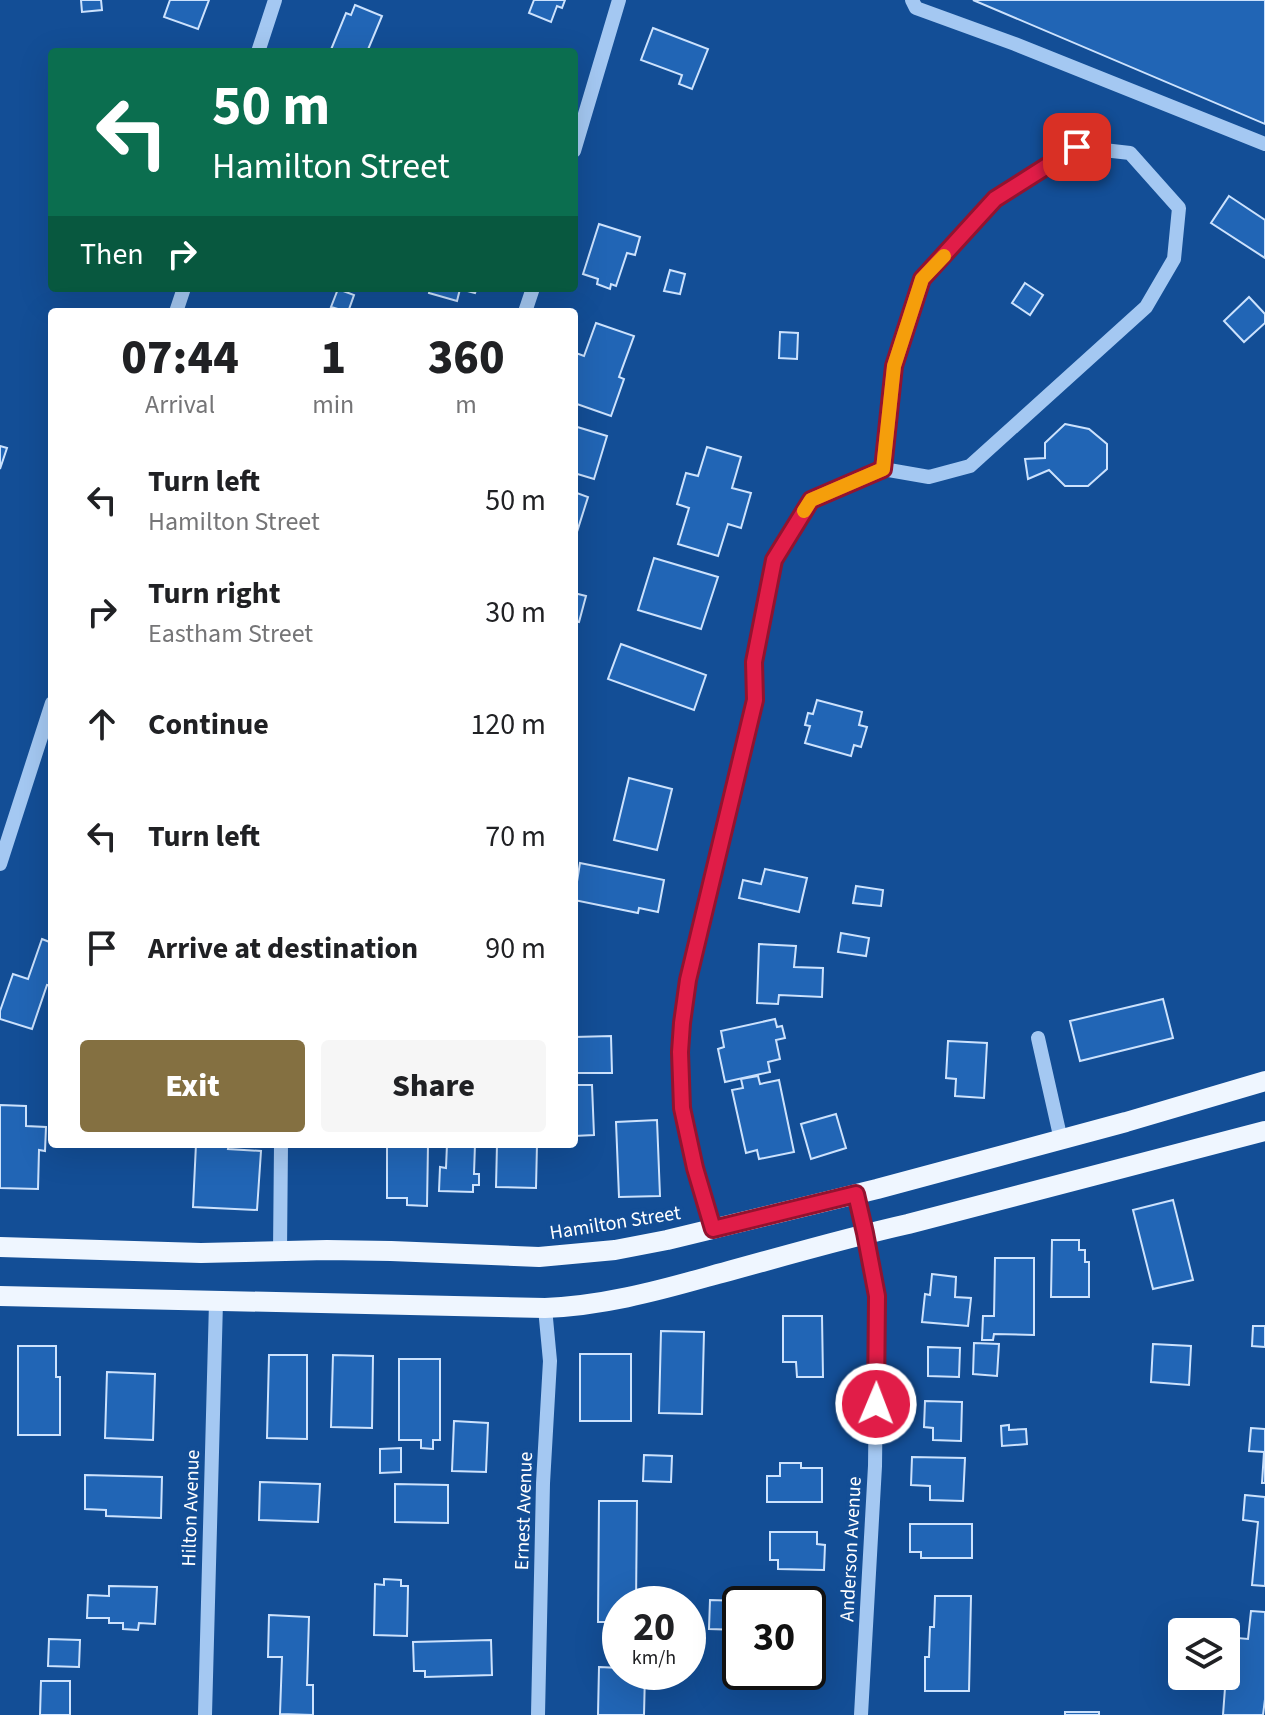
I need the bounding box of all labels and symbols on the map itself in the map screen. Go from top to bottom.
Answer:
pin [1043,113,1111,181]
street label: Hamilton Street [548,1199,683,1247]
position arrow [834,1362,918,1446]
street label: Hilton Avenue [175,1449,207,1567]
street label: Ernest Avenue [508,1451,540,1571]
street label: Anderson Avenue [833,1476,869,1622]
speed limit sign: 30 [722,1586,826,1690]

